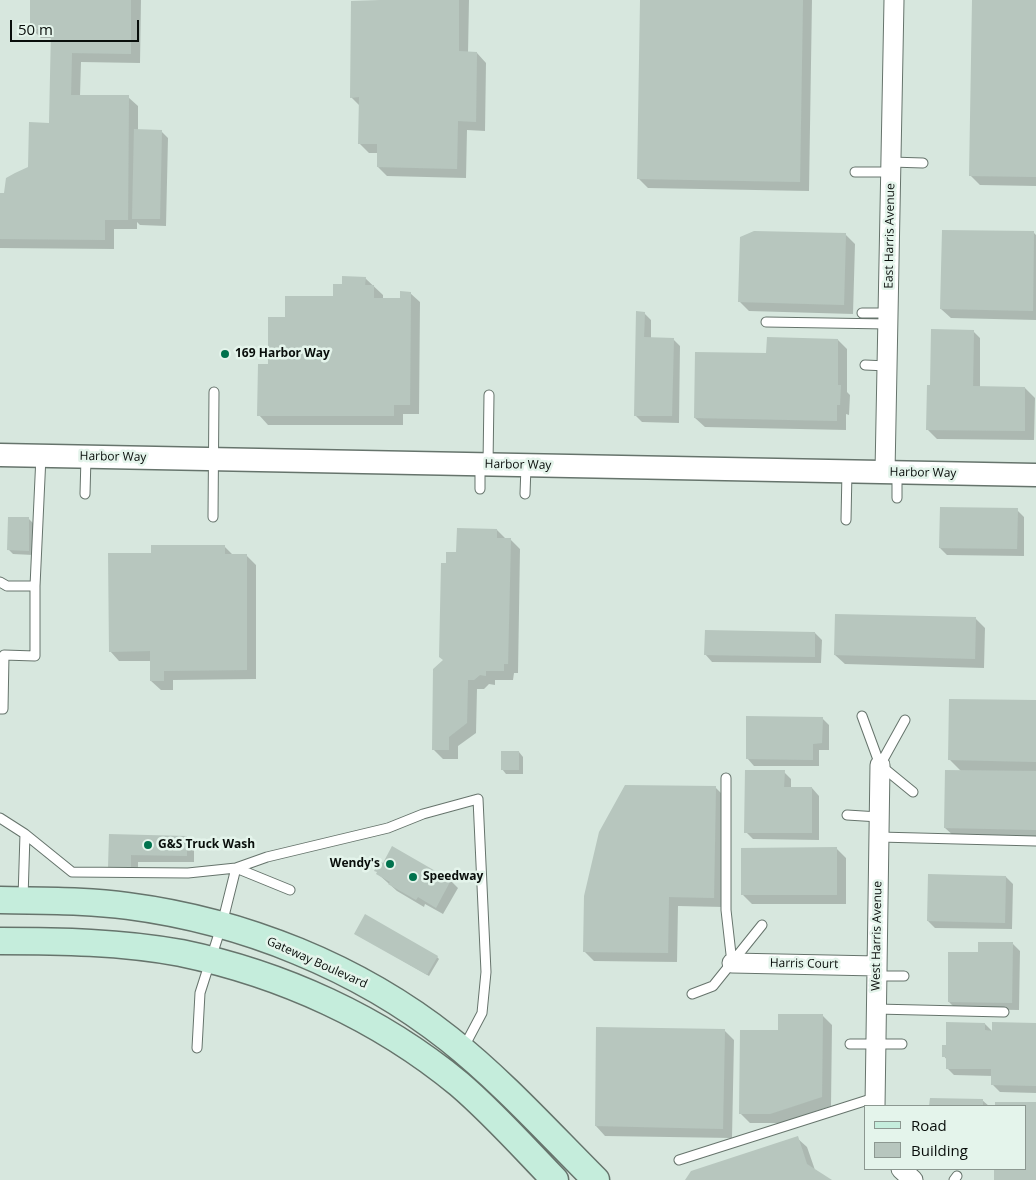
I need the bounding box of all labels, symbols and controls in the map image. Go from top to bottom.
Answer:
scale bar [12,10,141,42]
text: 50 m [18,19,53,39]
street label: East Harris Avenue [882,183,898,289]
place label: 169 Harbor Way [235,347,330,361]
marker: 169 Harbor Way [219,348,231,360]
street label: Harbor Way [79,449,147,465]
street label: Harbor Way [484,457,552,473]
street label: Harbor Way [889,465,957,481]
place label: G&S Truck Wash [158,838,255,852]
marker: G&S Truck Wash [142,839,154,851]
place label: Wendy's [330,857,380,871]
marker: Wendy's [384,858,396,870]
place label: Speedway [423,870,483,884]
marker: Speedway [407,871,419,883]
street label: West Harris Avenue [869,881,885,991]
street label: Gateway Boulevard [265,934,369,992]
street label: Harris Court [770,956,838,972]
legend [864,1105,1026,1170]
text: Road [911,1115,947,1135]
text: Building [911,1140,968,1160]

